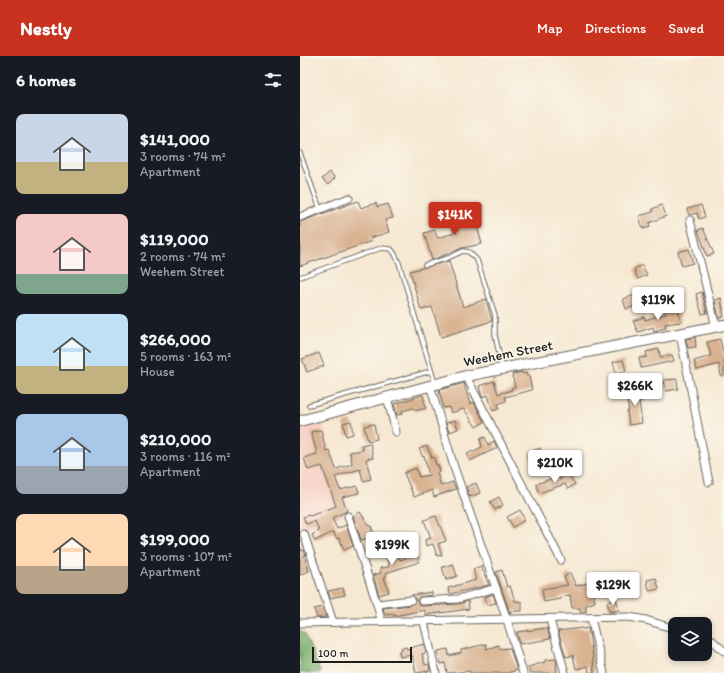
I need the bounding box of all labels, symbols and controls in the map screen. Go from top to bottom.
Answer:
text: Nestly [20,17,72,40]
text: Map [537,20,563,37]
text: Directions [585,20,646,37]
text: Saved [668,20,704,37]
icon: filters [262,69,284,91]
text: 6 homes [16,70,76,90]
text: $141,000 [140,129,210,149]
icon: home [48,130,96,178]
text: 3 rooms · 74 m² [140,149,226,164]
text: Apartment [140,164,201,179]
pin: $141K [427,202,483,236]
text: $141K [438,207,472,222]
text: $119,000 [140,229,209,249]
icon: home [48,230,96,278]
text: 2 rooms · 74 m² [140,249,226,264]
text: Weehem Street [140,264,224,279]
pin: $119K [630,287,686,321]
text: $119K [641,292,675,307]
text: $266,000 [140,329,211,349]
icon: home [48,330,96,378]
street label: Weehem Street [462,336,554,370]
text: 5 rooms · 163 m² [140,349,231,364]
text: House [140,364,175,379]
pin: $266K [607,373,663,407]
text: $266K [617,378,653,393]
text: $210,000 [140,429,211,449]
icon: home [48,430,96,478]
text: 3 rooms · 116 m² [140,449,231,464]
pin: $210K [527,450,583,484]
text: $210K [537,455,573,470]
text: Apartment [140,464,201,479]
text: $199,000 [140,529,210,549]
icon: home [48,530,96,578]
pin: $199K [364,532,420,566]
text: $199K [375,537,409,552]
text: 3 rooms · 107 m² [140,549,232,564]
text: Apartment [140,564,201,579]
pin: $129K [585,572,641,606]
text: $129K [596,577,630,592]
map controls [668,617,712,661]
button: layers [668,617,712,661]
scale bar [312,645,412,664]
text: 100 m [318,647,348,660]

